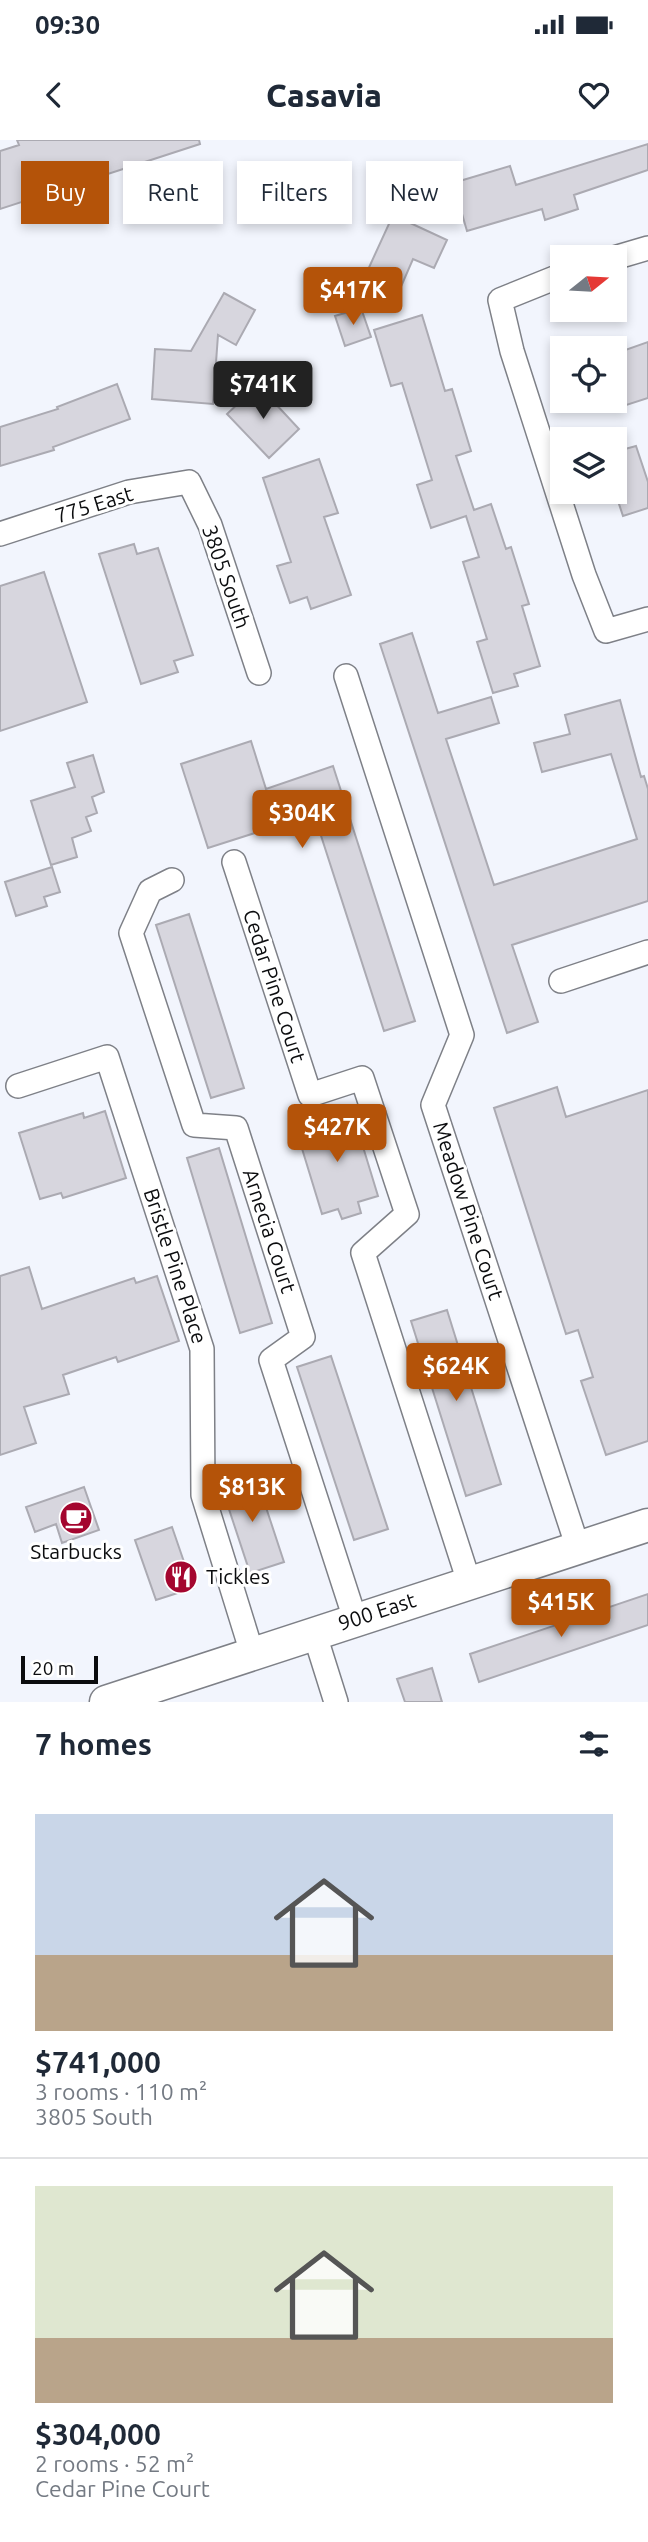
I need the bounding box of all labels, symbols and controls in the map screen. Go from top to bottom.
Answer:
text: 09:30 [35,10,100,39]
icon: back [35,76,73,114]
icon: heart [575,76,613,114]
text: Casavia [266,77,382,113]
chip: Buy [21,161,109,224]
chip: Rent [123,161,223,224]
chip: Filters [237,161,352,224]
chip: New [366,161,463,224]
north arrow [550,245,626,322]
map controls [550,245,627,504]
pin: $417K [304,268,402,327]
text: $417K [319,277,387,302]
button: locate [550,336,627,413]
pin: $741K [214,362,312,421]
text: $741K [229,371,297,396]
button: layers [550,427,627,504]
street label: 775 East [52,481,136,527]
street label: 3805 South [198,522,256,632]
pin: $304K [253,790,351,850]
text: $304K [268,800,336,825]
street label: Cedar Pine Court [239,906,311,1065]
pin: $427K [288,1104,386,1164]
text: $427K [303,1114,371,1139]
street label: Meadow Pine Court [429,1119,509,1303]
street label: Arnecia Court [239,1166,301,1296]
street label: Bristle Pine Place [140,1185,212,1346]
pin: $624K [407,1344,505,1403]
text: $624K [422,1353,490,1378]
pin: $813K [203,1464,301,1524]
text: $813K [218,1474,286,1499]
cafe icon: Starbucks [57,1499,95,1537]
place label: Starbucks [30,1539,122,1563]
restaurant icon: Tickles [162,1558,200,1596]
place label: Tickles [206,1564,270,1588]
pin: $415K [512,1580,610,1639]
street label: 900 East [335,1587,419,1635]
text: $415K [527,1589,595,1614]
scale bar [21,1653,98,1685]
text: 20 m [32,1657,74,1679]
icon: filters [575,1725,613,1763]
text: 7 homes [35,1727,152,1761]
icon: home [261,1860,387,1986]
text: $741,000 [35,2045,161,2079]
text: 3 rooms · 110 m² [35,2079,207,2104]
text: 3805 South [35,2104,153,2129]
icon: home [261,2232,387,2358]
text: $304,000 [35,2417,161,2451]
text: 2 rooms · 52 m² [35,2451,194,2476]
text: Cedar Pine Court [35,2476,210,2501]

